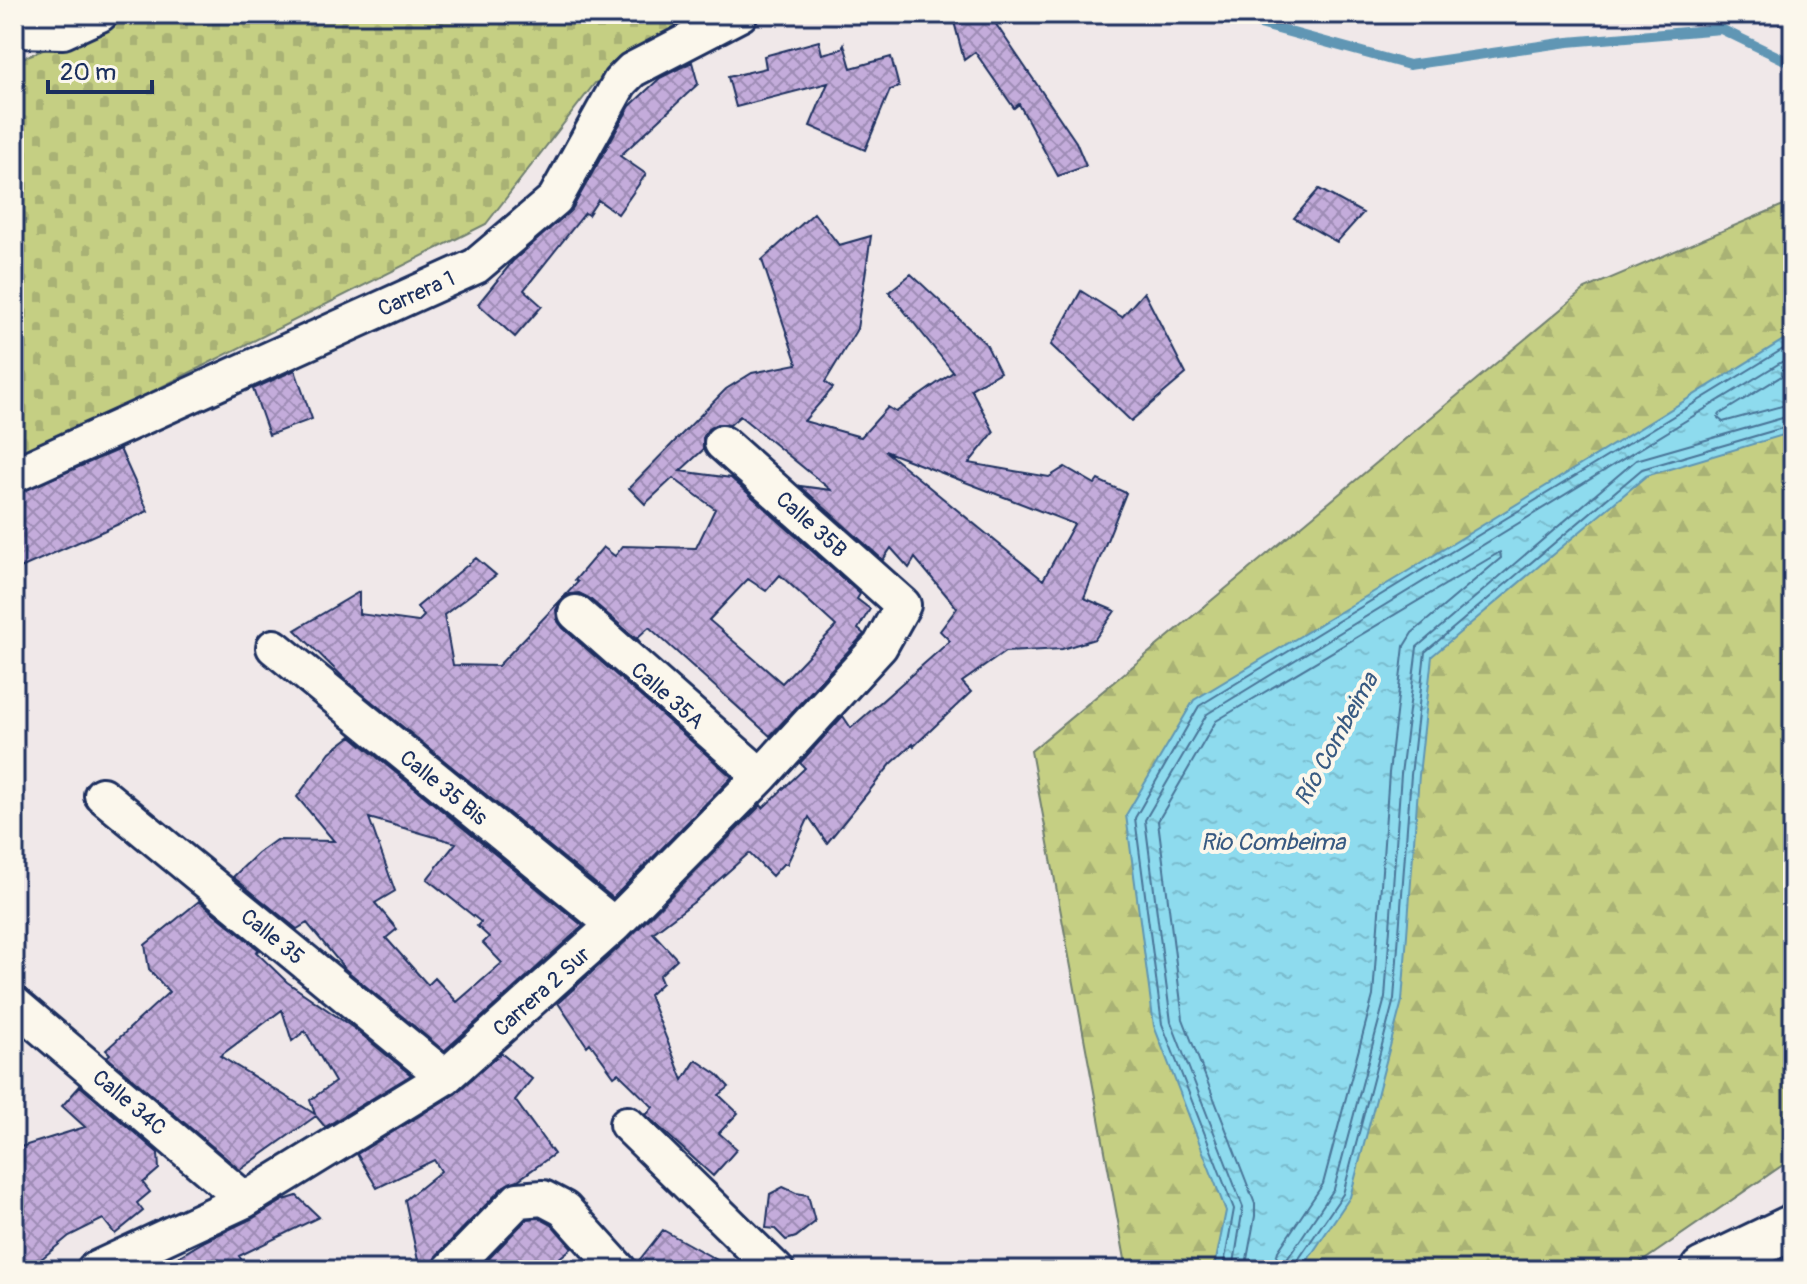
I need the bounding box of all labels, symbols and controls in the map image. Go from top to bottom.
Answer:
scale bar [48,44,152,94]
text: 20 m [60,58,116,87]
street label: Carrera 1 [374,265,459,323]
street label: Calle 35B [770,485,853,564]
street label: Calle 35A [625,656,710,735]
water label: Río Combeima [1288,666,1386,810]
street label: Calle 35 Bis [394,744,493,832]
water label: Rio Combeima [1201,828,1347,857]
street label: Calle 35 [235,903,310,971]
street label: Carrera 2 Sur [487,941,596,1043]
street label: Calle 34C [86,1064,172,1142]

